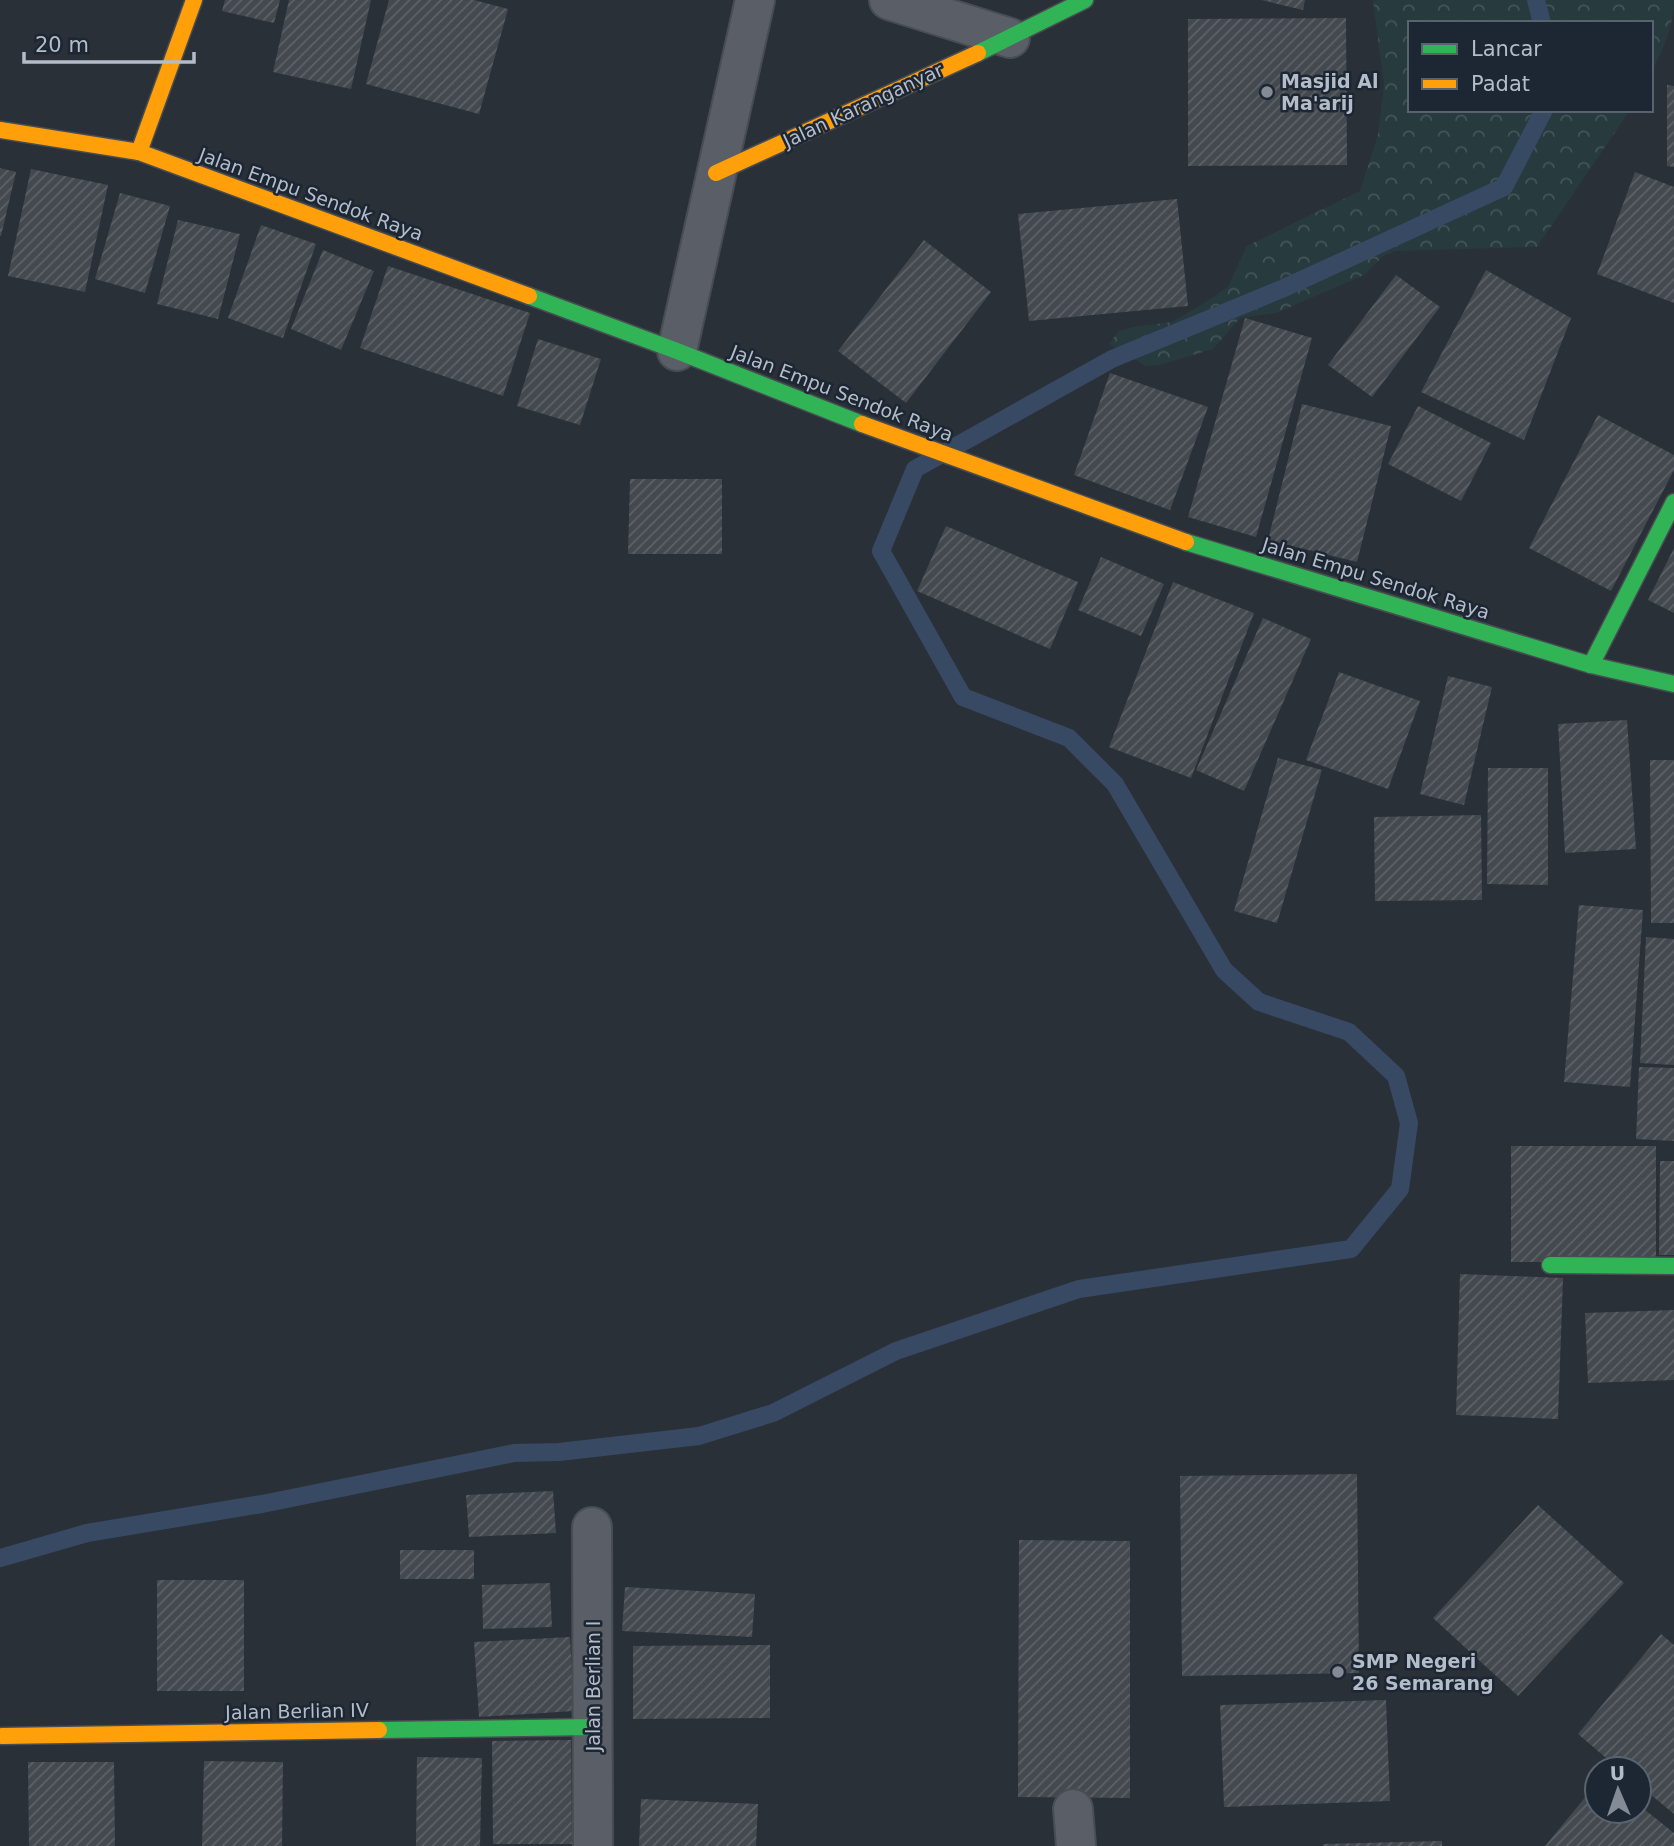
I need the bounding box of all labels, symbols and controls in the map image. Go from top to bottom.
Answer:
scale bar [24,21,194,65]
legend [1408,21,1653,112]
text: 20 m [35,33,89,57]
text: Lancar [1471,37,1542,61]
street label: Jalan Karanganyar [779,58,947,152]
place label: Masjid Al Ma'arij [1281,70,1379,114]
text: Padat [1471,72,1530,96]
marker: Masjid Al Ma'arij [1259,84,1275,100]
street label: Jalan Empu Sendok Raya [195,143,426,245]
street label: Jalan Empu Sendok Raya [727,340,956,446]
street label: Jalan Empu Sendok Raya [1259,533,1492,623]
street label: Jalan Berlian I [582,1621,604,1752]
place label: SMP Negeri 26 Semarang [1352,1650,1494,1694]
marker: SMP Negeri 26 Semarang [1330,1664,1346,1680]
street label: Jalan Berlian IV [224,1699,369,1723]
north arrow [1583,1755,1653,1825]
text: U [1609,1762,1626,1784]

